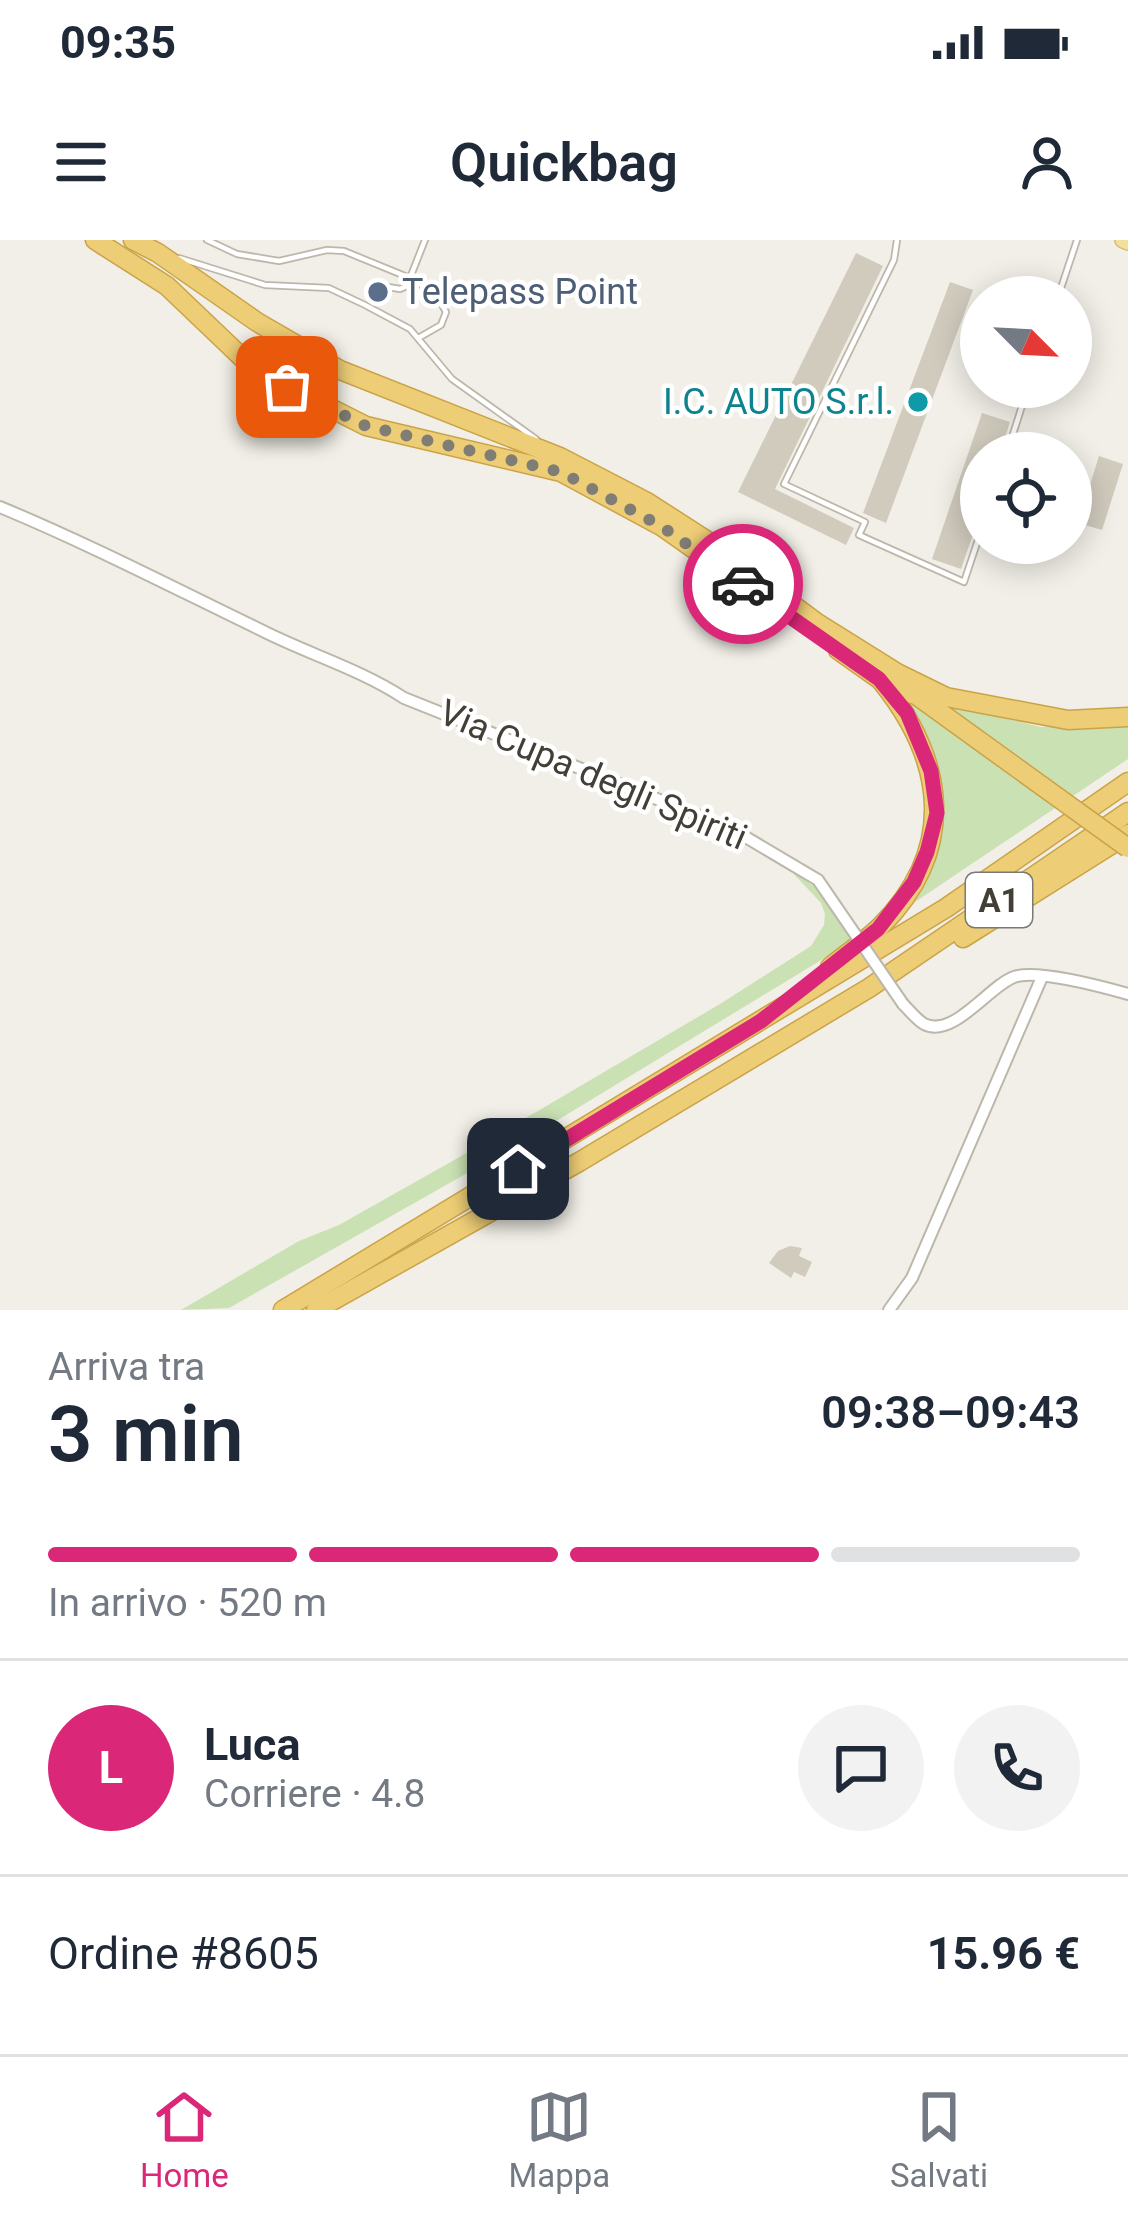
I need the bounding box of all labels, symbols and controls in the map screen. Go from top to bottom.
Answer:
text: 09:35 [60,16,176,69]
icon: menu [48,129,114,195]
icon: person [1014,129,1080,195]
text: Quickbag [450,131,678,194]
place label: Telepass Point [402,271,638,313]
north arrow [960,276,1092,408]
map controls [960,276,1092,564]
marker: Telepass Point [365,279,391,305]
pin [236,336,338,438]
icon: bag [254,354,320,420]
place label: I.C. AUTO S.r.l. [663,381,894,423]
marker: I.C. AUTO S.r.l. [905,389,931,415]
button: locate [960,432,1092,564]
courier [683,524,803,644]
icon: car [710,551,776,617]
street label: Via Cupa degli Spiriti [433,691,753,859]
road number: A1 [966,873,1032,927]
pin [467,1118,569,1220]
icon: home [485,1136,551,1202]
text: Arriva tra [48,1344,205,1390]
text: 09:38–09:43 [821,1386,1080,1439]
text: 3 min [48,1389,244,1480]
text: In arrivo · 520 m [48,1580,327,1626]
button: chat [798,1705,924,1831]
button: phone [954,1705,1080,1831]
text: Luca [204,1718,301,1771]
text: L [99,1741,123,1794]
text: Corriere · 4.8 [204,1771,425,1817]
text: Ordine #8605 [48,1927,319,1980]
text: 15.96 € [927,1927,1080,1980]
tab: Home [140,2084,229,2195]
tab: Mappa [508,2084,610,2195]
tab: Salvati [890,2084,988,2195]

